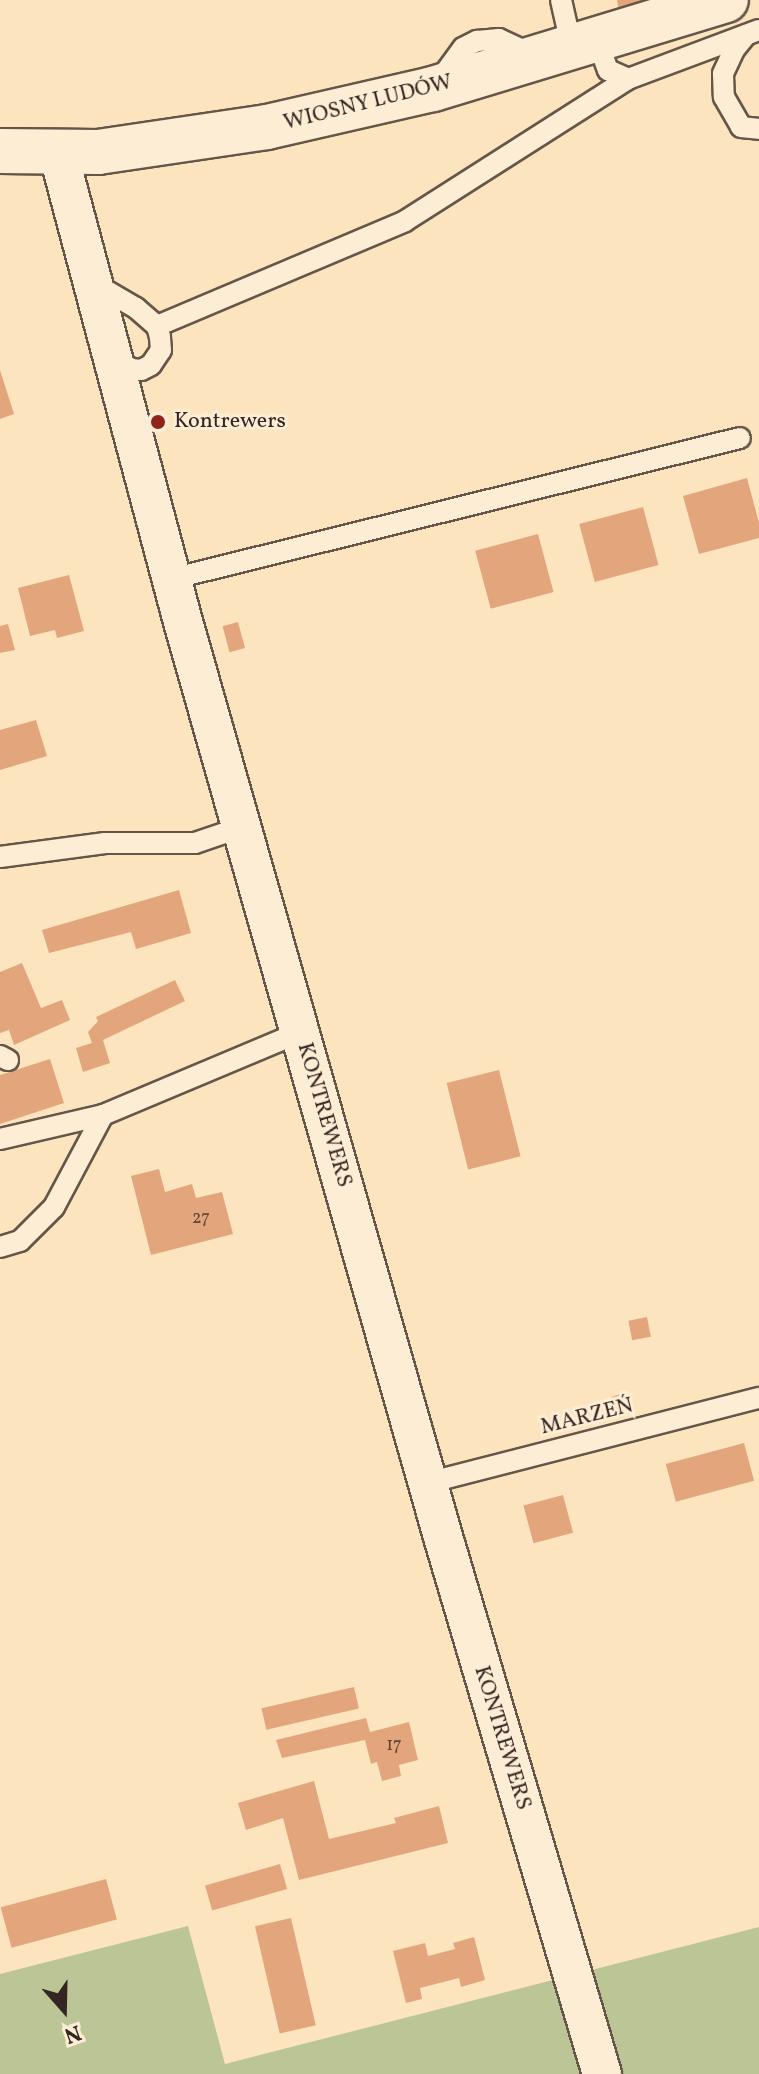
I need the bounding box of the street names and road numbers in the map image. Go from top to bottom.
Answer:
street label: WIOSNY LUDÓW [281,69,455,137]
street label: KONTREWERS [291,1040,357,1190]
street label: MARZEŃ [538,1393,636,1441]
street label: KONTREWERS [468,1663,536,1813]

